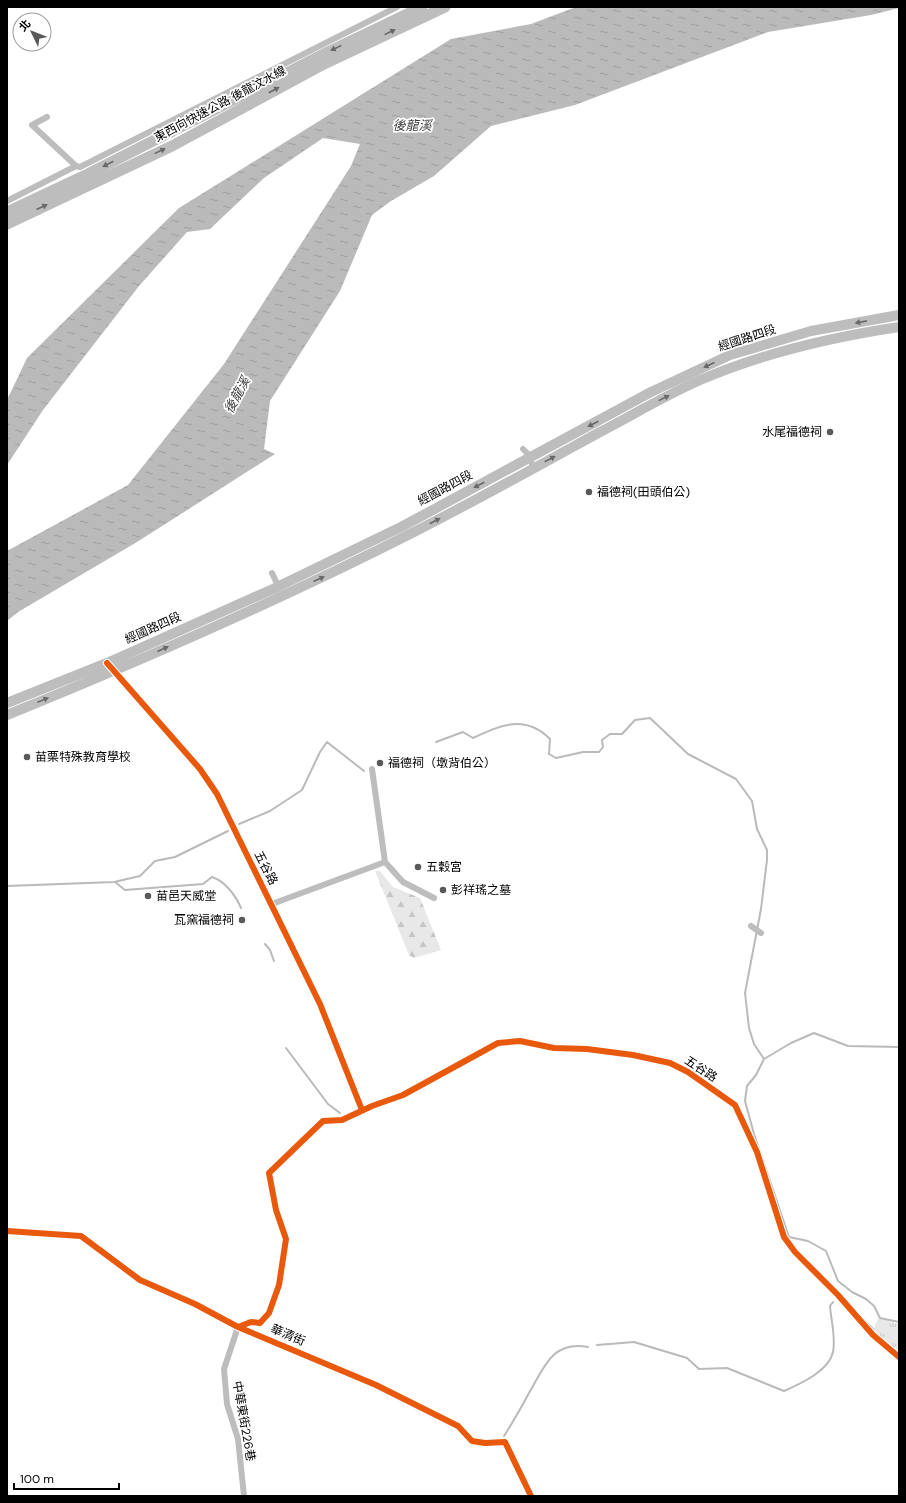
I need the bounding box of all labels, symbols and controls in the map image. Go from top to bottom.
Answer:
north arrow [12,12,52,52]
text: 北 [16,16,34,34]
one-way arrow [385,28,396,35]
one-way arrow [330,45,342,51]
street label: 東西向快速公路 後龍汶水線 [151,62,289,146]
one-way arrow [269,87,280,94]
water label: 後龍溪 [392,117,433,134]
one-way arrow [154,148,165,154]
one-way arrow [102,161,114,167]
one-way arrow [37,204,48,210]
one-way arrow [854,319,867,325]
street label: 經國路四段 [716,321,778,355]
one-way arrow [703,362,715,368]
water label: 後龍溪 [220,372,255,416]
one-way arrow [659,395,670,401]
one-way arrow [587,420,599,427]
place label: 水尾福德祠 [762,424,822,440]
marker: 水尾福德祠 [825,427,835,437]
one-way arrow [544,456,556,463]
street label: 經國路四段 [415,467,475,509]
one-way arrow [473,482,484,488]
place label: 福德祠(田頭伯公) [597,484,690,500]
marker: 福德祠(田頭伯公) [584,487,594,497]
one-way arrow [429,517,441,524]
one-way arrow [313,575,325,581]
street label: 經國路四段 [122,608,184,648]
one-way arrow [157,646,168,652]
one-way arrow [38,697,50,703]
place label: 苗栗特殊教育學校 [35,749,131,765]
marker: 苗栗特殊教育學校 [22,752,32,762]
place label: 福德祠（墩背伯公） [388,755,496,771]
marker: 福德祠（墩背伯公） [375,758,385,768]
street label: 五谷路 [251,848,281,888]
place label: 五穀宮 [426,859,462,875]
marker: 五穀宮 [413,862,423,872]
place label: 彭祥瑤之墓 [451,882,511,898]
marker: 彭祥瑤之墓 [438,885,448,895]
place label: 苗邑天威堂 [156,888,216,904]
marker: 苗邑天威堂 [143,891,153,901]
place label: 瓦窯福德祠 [174,912,234,928]
marker: 瓦窯福德祠 [237,915,247,925]
street label: 五谷路 [682,1052,720,1086]
street label: 華清街 [268,1321,308,1349]
street label: 中華東街226巷 [229,1380,259,1462]
scale bar [14,1465,119,1491]
text: 100 m [20,1471,54,1487]

